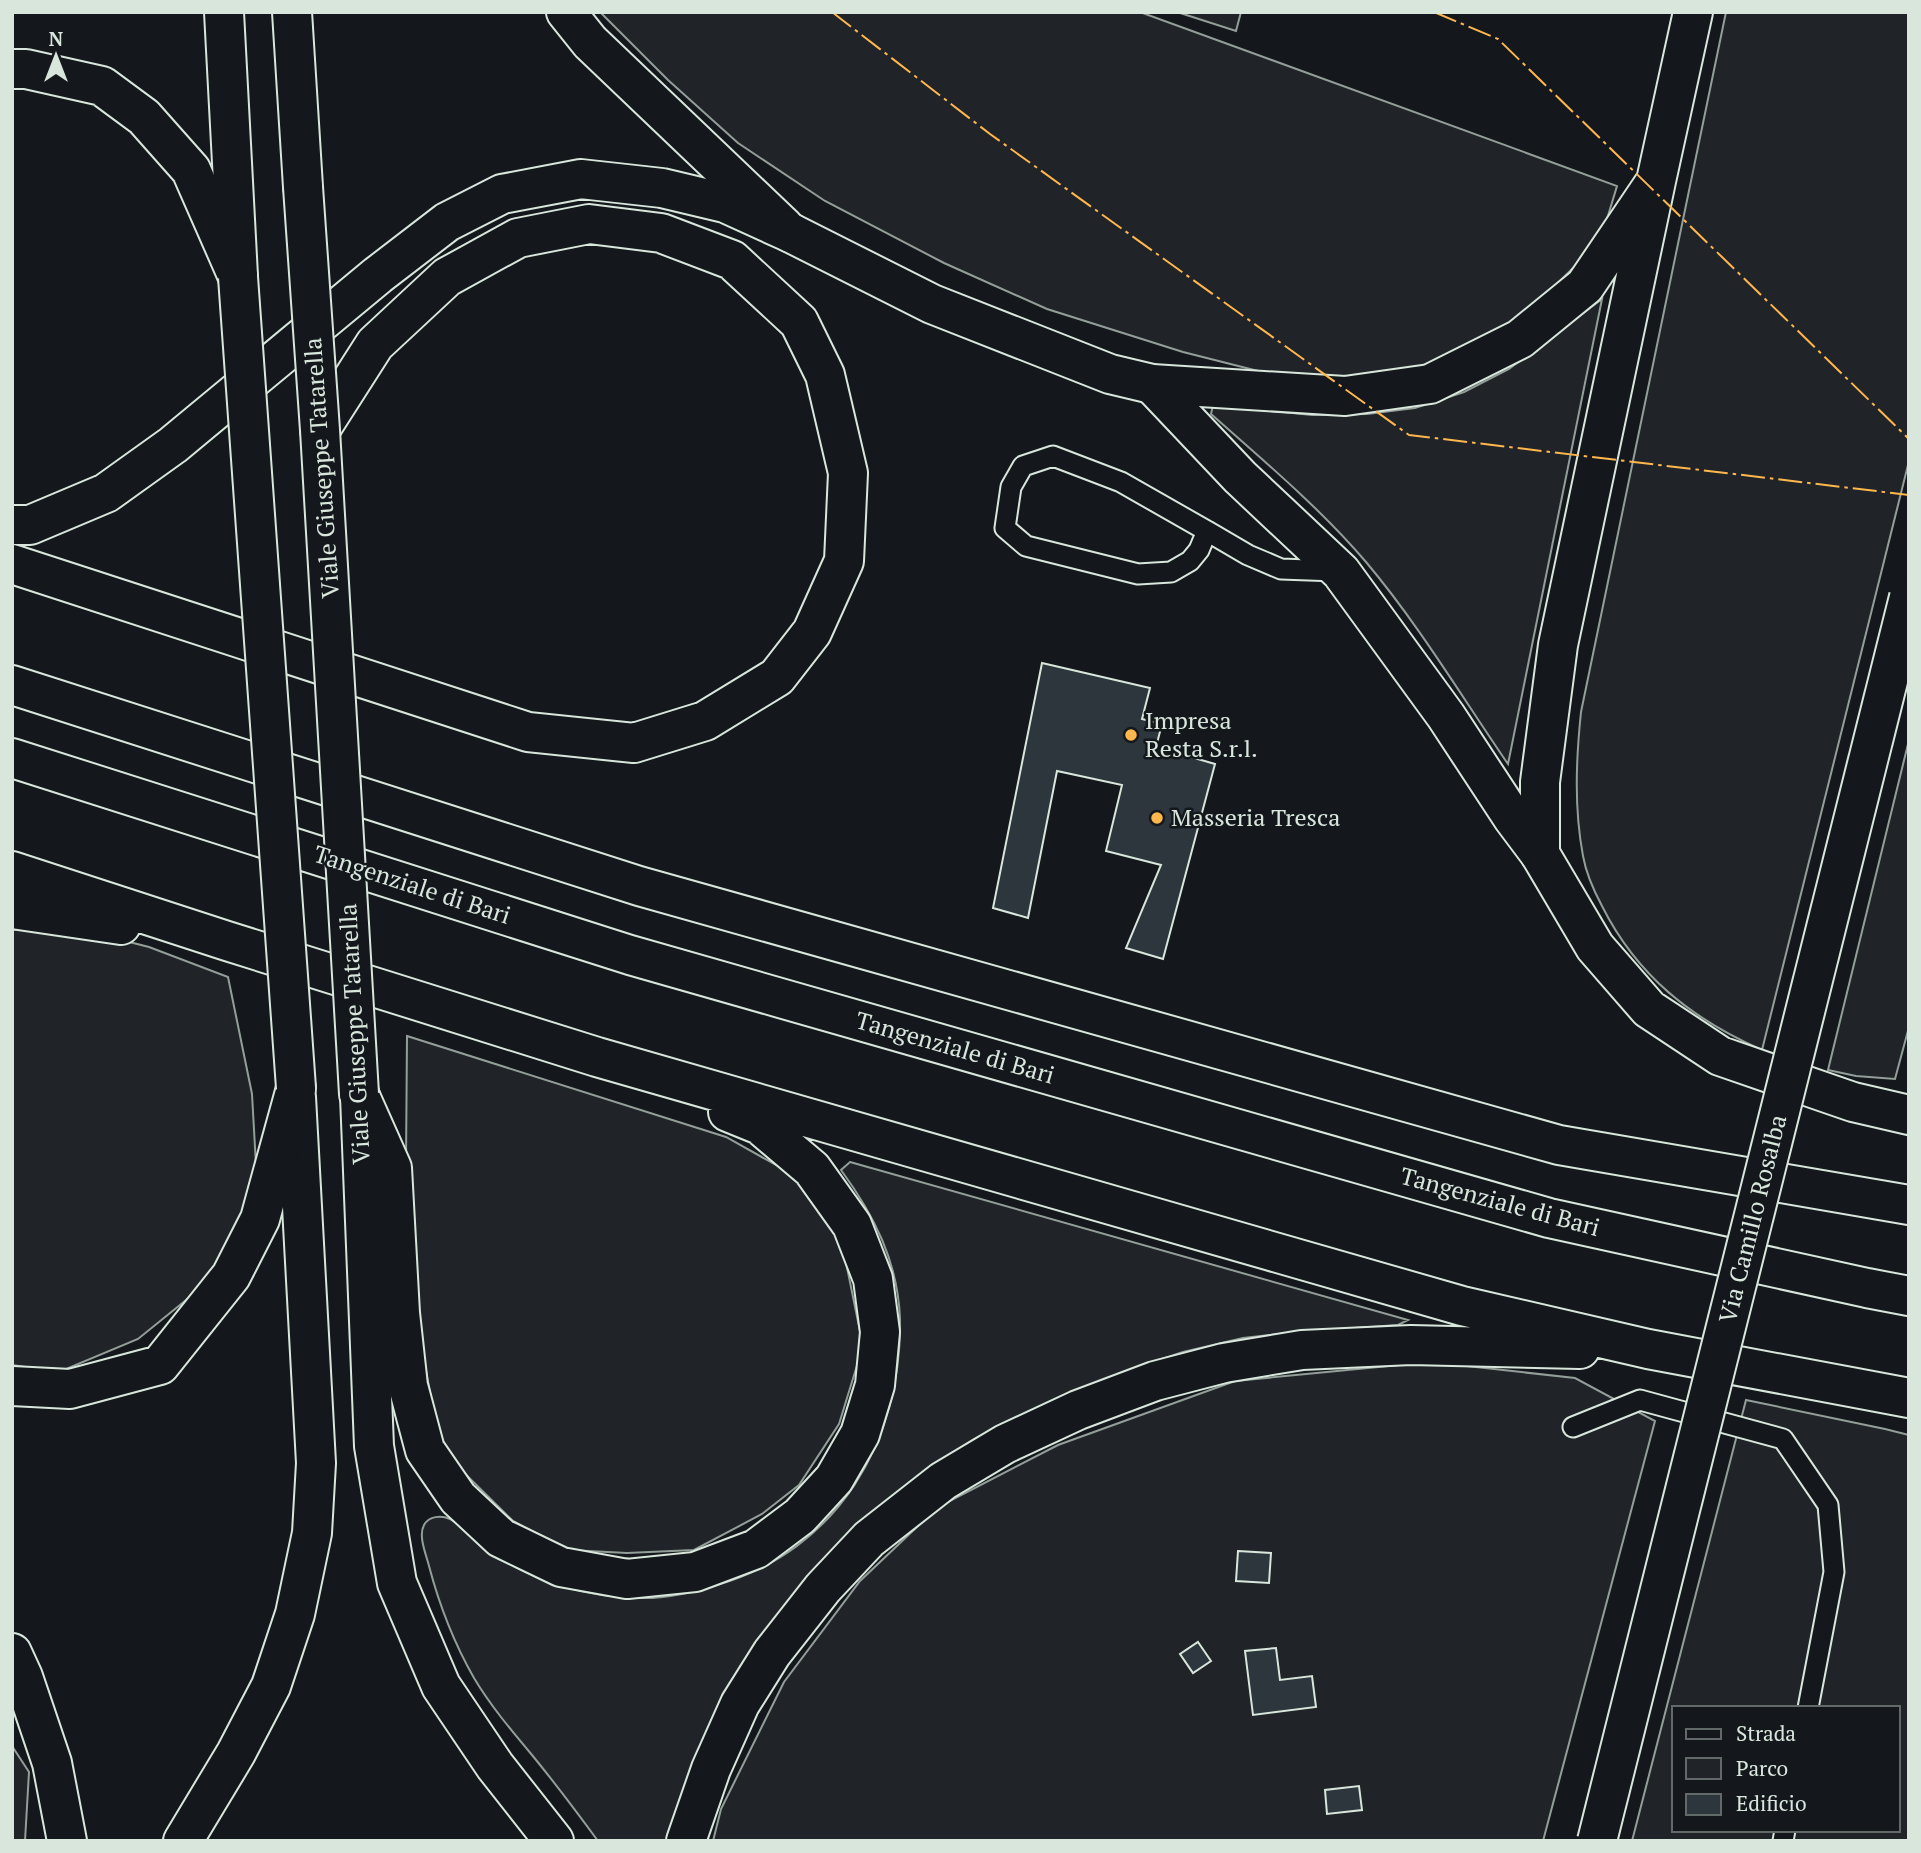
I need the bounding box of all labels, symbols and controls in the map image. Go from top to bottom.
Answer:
north arrow [21,21,91,91]
text: N [49,26,64,51]
street label: Viale Giuseppe Tatarella [296,337,346,599]
place label: Impresa Resta S.r.l. [1145,704,1258,764]
marker: Impresa Resta S.r.l. [1123,727,1139,743]
place label: Masseria Tresca [1171,801,1340,833]
marker: Masseria Tresca [1149,810,1165,826]
street label: Tangenziale di Bari [310,837,515,931]
street label: Viale Giuseppe Tatarella [331,903,377,1165]
street label: Tangenziale di Bari [852,1003,1058,1091]
street label: Via Camillo Rosalba [1711,1111,1793,1326]
street label: Tangenziale di Bari [1397,1159,1604,1243]
legend [1672,1706,1900,1832]
text: Strada [1736,1719,1796,1747]
text: Parco [1736,1754,1788,1782]
text: Edificio [1736,1789,1807,1817]

